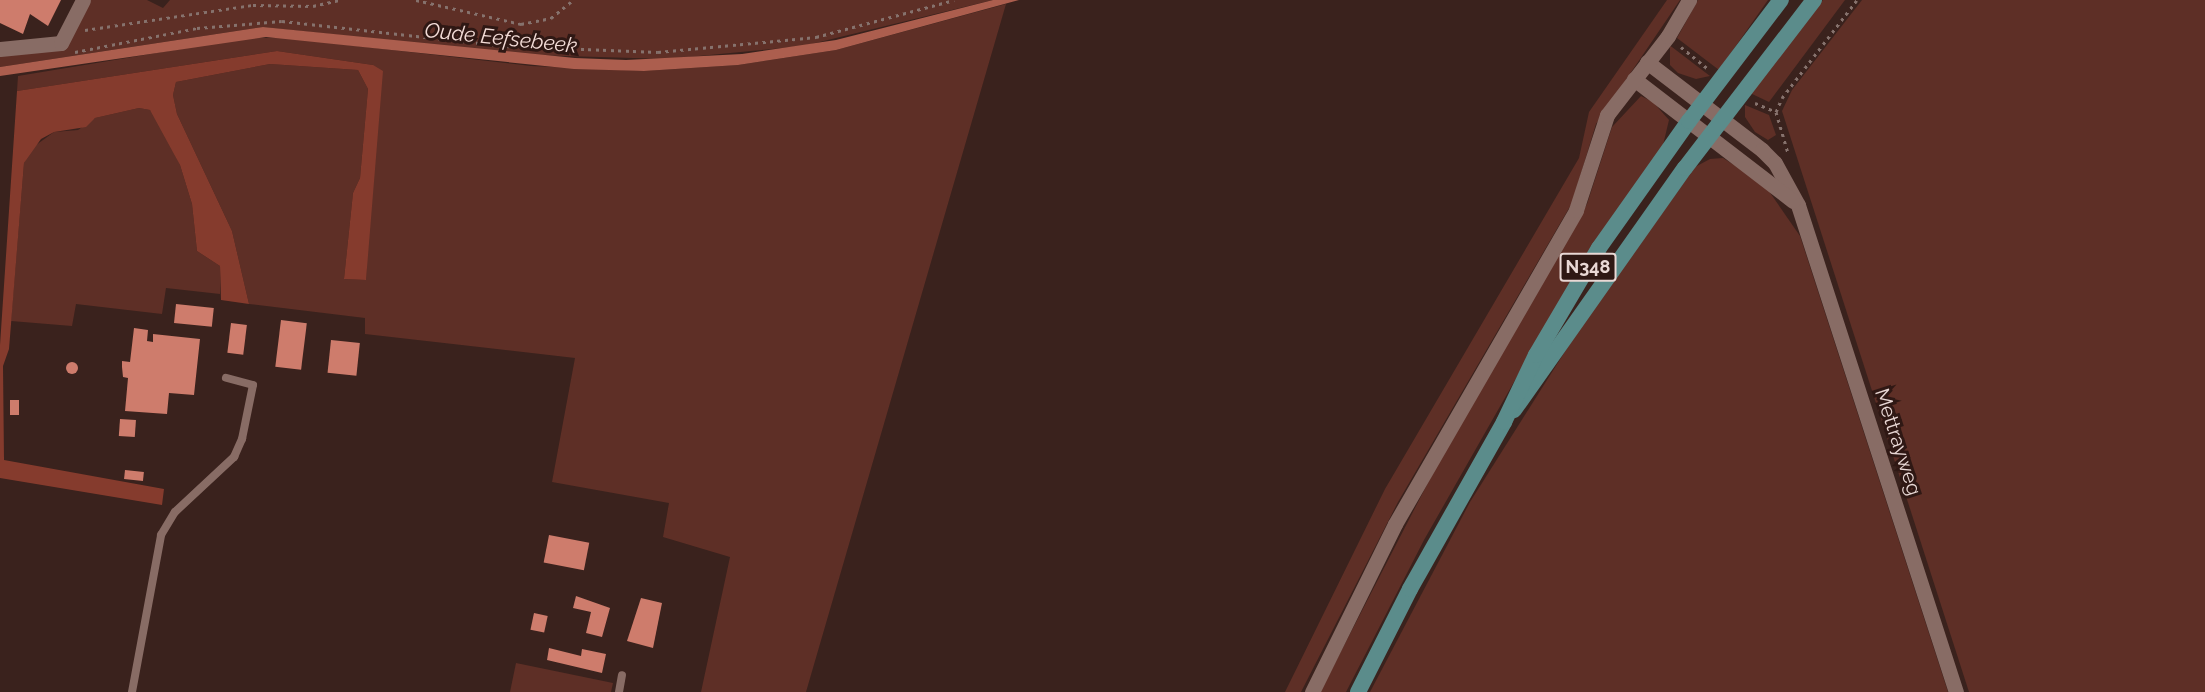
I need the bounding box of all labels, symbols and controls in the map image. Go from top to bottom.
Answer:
water label: Oude Eefsebeek [424,17,578,59]
road number: N348 [1560,252,1616,282]
street label: Mettrayweg [1869,386,1927,498]

